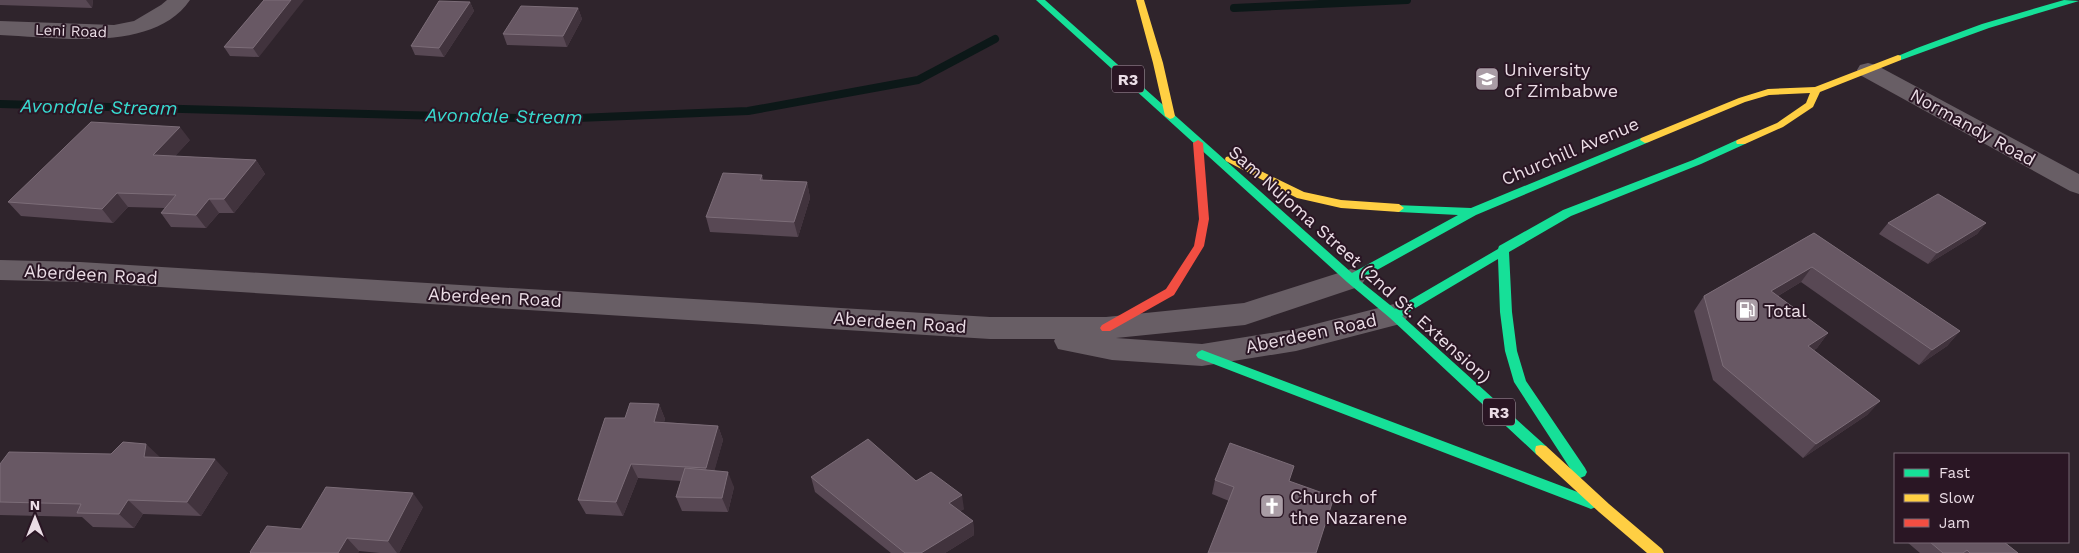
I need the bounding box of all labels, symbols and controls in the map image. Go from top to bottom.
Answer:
street label: Leni Road [35,21,107,41]
place label: University of Zimbabwe [1504,59,1618,101]
road number: R3 [1112,66,1144,92]
school or university icon: University of Zimbabwe [1474,66,1500,92]
street label: Normandy Road [1907,84,2039,170]
water label: Avondale Stream [19,94,178,120]
water label: Avondale Stream [424,103,583,129]
street label: Churchill Avenue [1498,113,1642,189]
street label: Sam Nujoma Street (2nd St. Extension) [1225,141,1495,387]
street label: Aberdeen Road [24,260,158,288]
street label: Aberdeen Road [428,283,562,311]
fuel station icon: Total [1734,297,1760,323]
place label: Total [1764,300,1807,321]
street label: Aberdeen Road [832,307,968,337]
street label: Aberdeen Road [1243,309,1379,357]
road number: R3 [1483,398,1515,426]
legend [1894,453,2069,543]
text: Fast [1939,464,1971,482]
place label: Church of the Nazarene [1290,486,1407,528]
text: Slow [1939,489,1975,507]
north arrow [10,493,60,543]
church icon: Church of the Nazarene [1259,493,1285,519]
text: N [30,497,40,513]
text: Jam [1939,514,1970,532]

